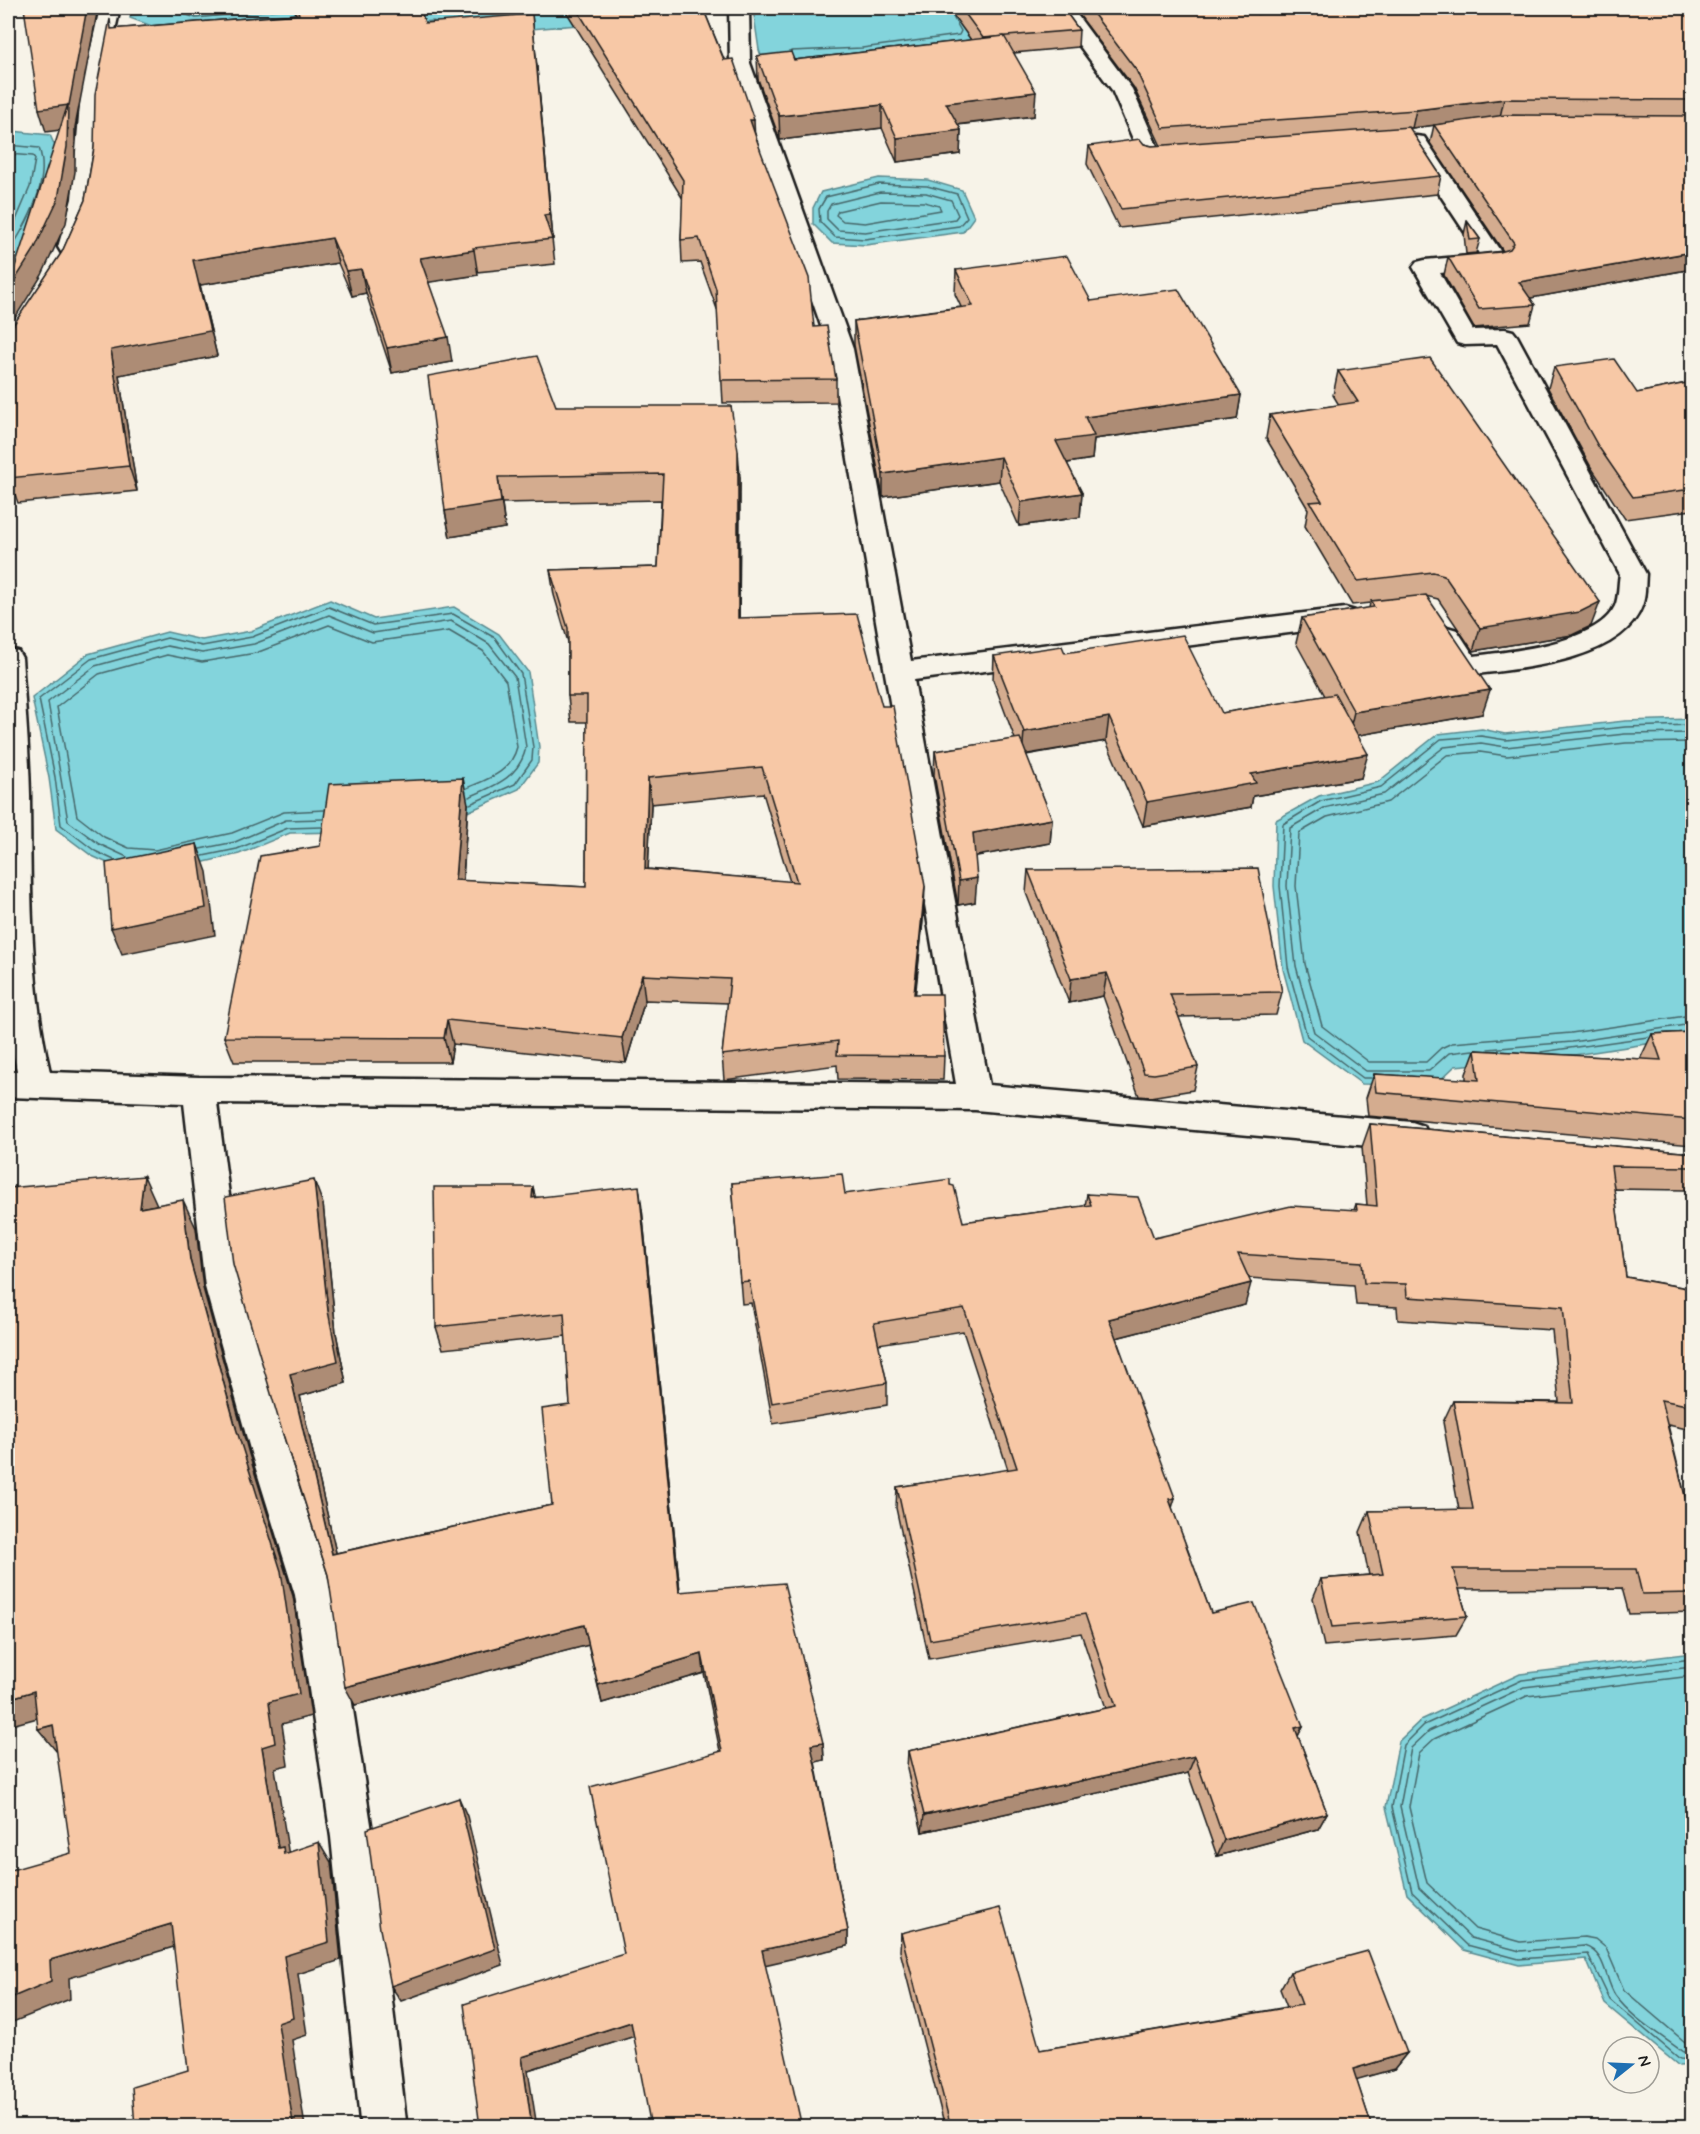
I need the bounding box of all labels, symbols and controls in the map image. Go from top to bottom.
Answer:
north arrow [1601,2035,1661,2095]
text: N [1632,2053,1655,2069]

